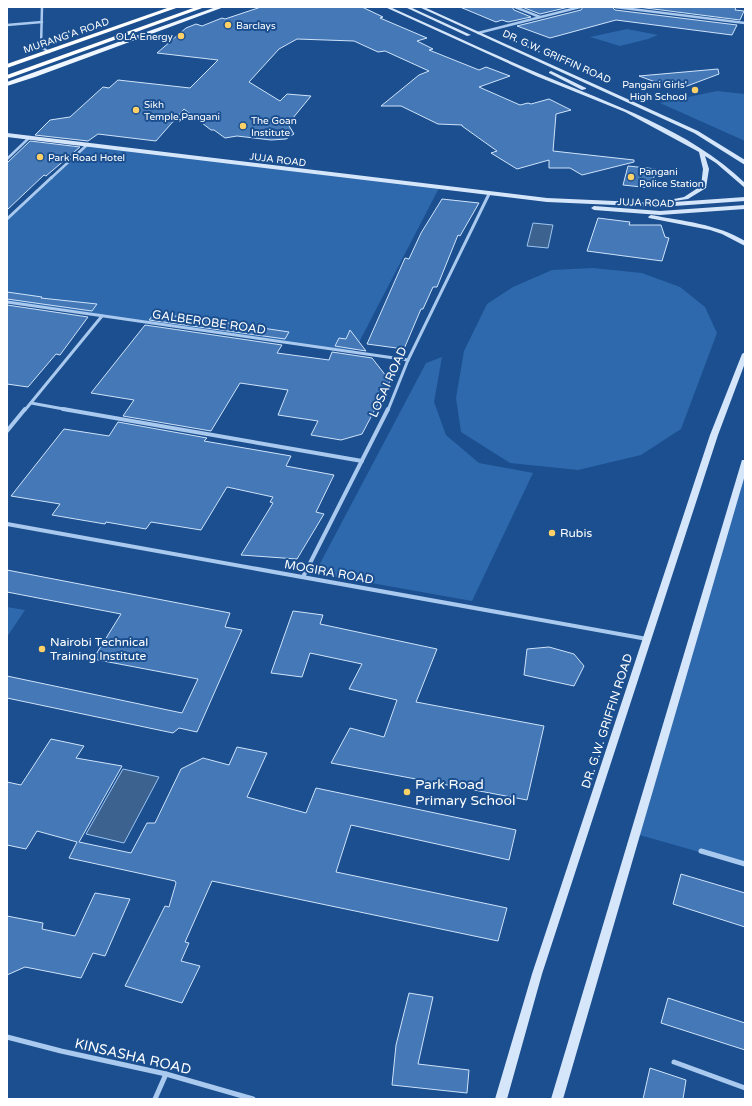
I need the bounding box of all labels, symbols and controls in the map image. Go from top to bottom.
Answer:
street label: MURANG'A ROAD [22,16,111,56]
marker: Barclays [223,20,233,30]
place label: Barclays [236,20,276,32]
street label: DR. G.W. GRIFFIN ROAD [500,28,613,86]
place label: OLA Energy [116,31,174,43]
marker: OLA Energy [176,31,186,41]
place label: Pangani Girls' High School [622,79,687,103]
marker: Pangani Girls' High School [690,85,700,95]
place label: Sikh Temple,Pangani [144,99,220,123]
marker: Sikh Temple,Pangani [131,105,141,115]
place label: The Goan Institute [251,115,297,139]
marker: The Goan Institute [238,121,248,131]
street label: JUJA ROAD [249,151,307,169]
marker: Park Road Hotel [35,152,45,162]
place label: Park Road Hotel [48,152,125,164]
place label: Pangani Police Station [639,166,704,190]
marker: Pangani Police Station [626,172,636,182]
street label: JUJA ROAD [617,196,675,210]
street label: GALBEROBE ROAD [151,307,267,337]
street label: LOSAI ROAD [366,345,410,419]
place label: Rubis [560,526,592,540]
marker: Rubis [547,528,557,538]
street label: MOGIRA ROAD [283,557,375,587]
place label: Nairobi Technical Training Institute [50,635,148,663]
marker: Nairobi Technical Training Institute [37,644,47,654]
street label: DR. G.W. GRIFFIN ROAD [579,652,635,790]
place label: Park Road Primary School [415,776,516,809]
marker: Park Road Primary School [402,787,412,797]
street label: KINSASHA ROAD [73,1035,193,1078]

